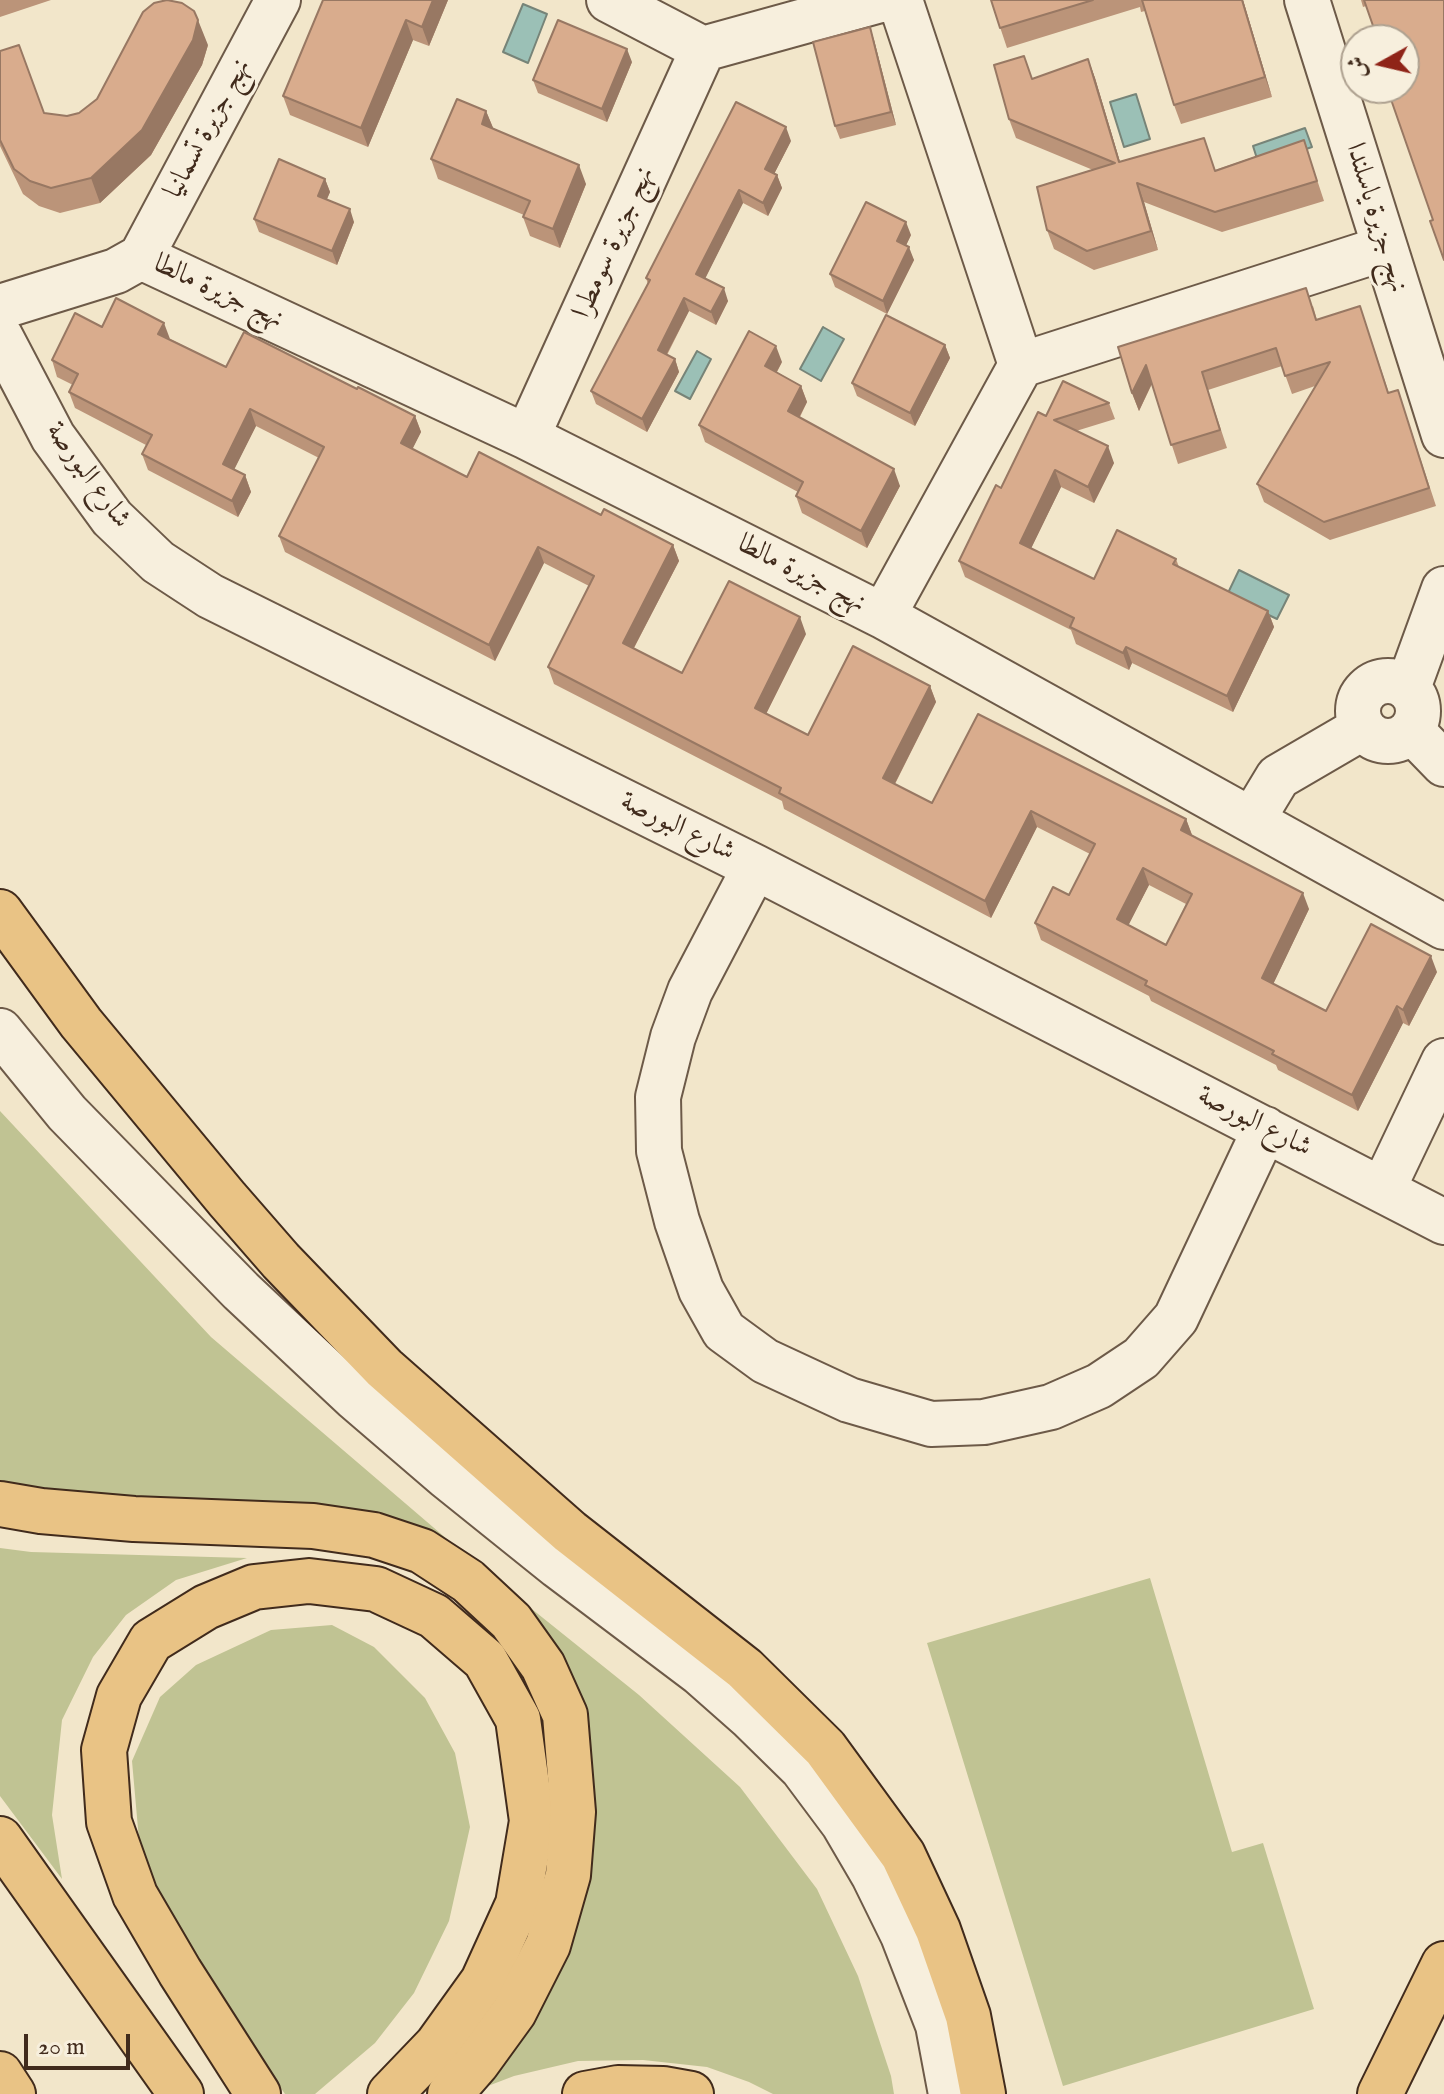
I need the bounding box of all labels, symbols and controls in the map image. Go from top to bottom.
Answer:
north arrow [1340,24,1420,104]
street label: نهج جزيرة تسمانيا [158,53,260,205]
text: ش [1343,54,1374,80]
street label: نهج جزيرة ياسلندا [1336,139,1414,297]
street label: نهج جزيرة سومطرا [566,162,664,324]
street label: نهج جزيرة مالطا [148,248,288,338]
street label: شارع البورصة [37,416,137,536]
street label: نهج جزيرة مالطا [731,528,871,622]
street label: شارع البورصة [614,786,740,870]
street label: شارع البورصة [1191,1080,1317,1166]
scale bar [28,2018,134,2068]
text: 20 m [38,2032,85,2063]

